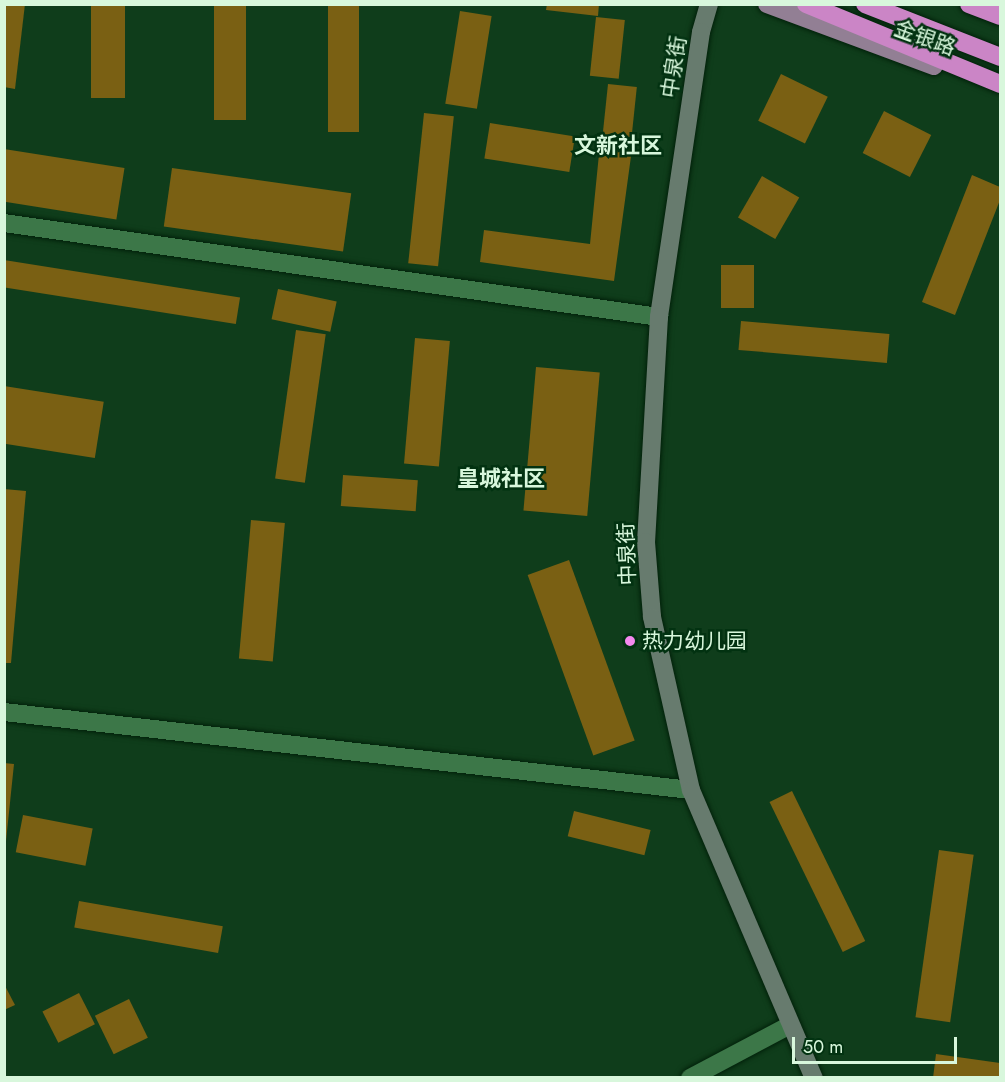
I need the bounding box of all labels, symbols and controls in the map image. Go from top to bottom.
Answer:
street label: 金银路 [891,15,959,61]
street label: 中泉街 [657,34,691,100]
district label: 文新社区 [574,133,662,159]
district label: 皇城社区 [457,466,545,492]
street label: 中泉街 [613,522,641,586]
place label: 热力幼儿园 [642,628,747,654]
marker: 热力幼儿园 [623,634,637,648]
scale bar [795,1025,960,1063]
text: 50 m [803,1034,843,1060]

